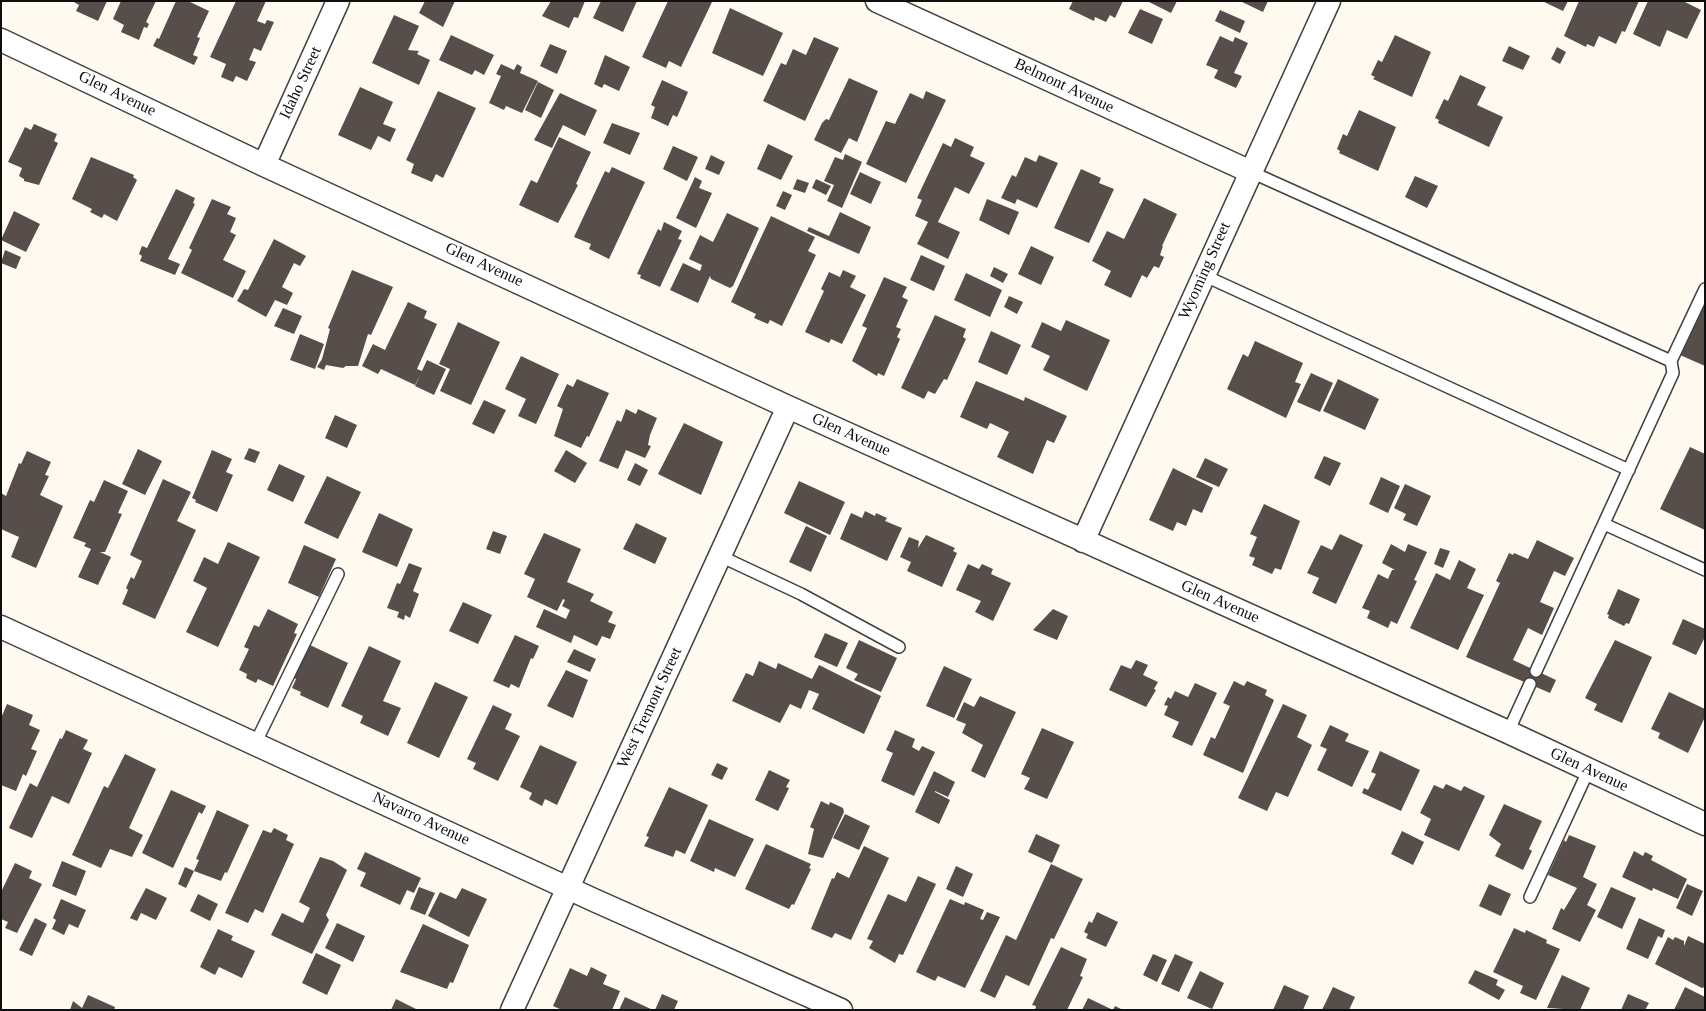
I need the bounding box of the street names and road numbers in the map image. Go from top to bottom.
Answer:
street label: Idaho Street [276,44,326,122]
street label: Belmont Avenue [1011,55,1117,117]
street label: Glen Avenue [75,67,159,121]
street label: Wyoming Street [1175,219,1235,323]
street label: Glen Avenue [442,239,526,291]
street label: Glen Avenue [809,409,893,461]
street label: Glen Avenue [1178,576,1262,628]
street label: West Tremont Street [614,644,686,772]
street label: Glen Avenue [1547,744,1631,796]
street label: Navarro Avenue [369,788,473,850]

